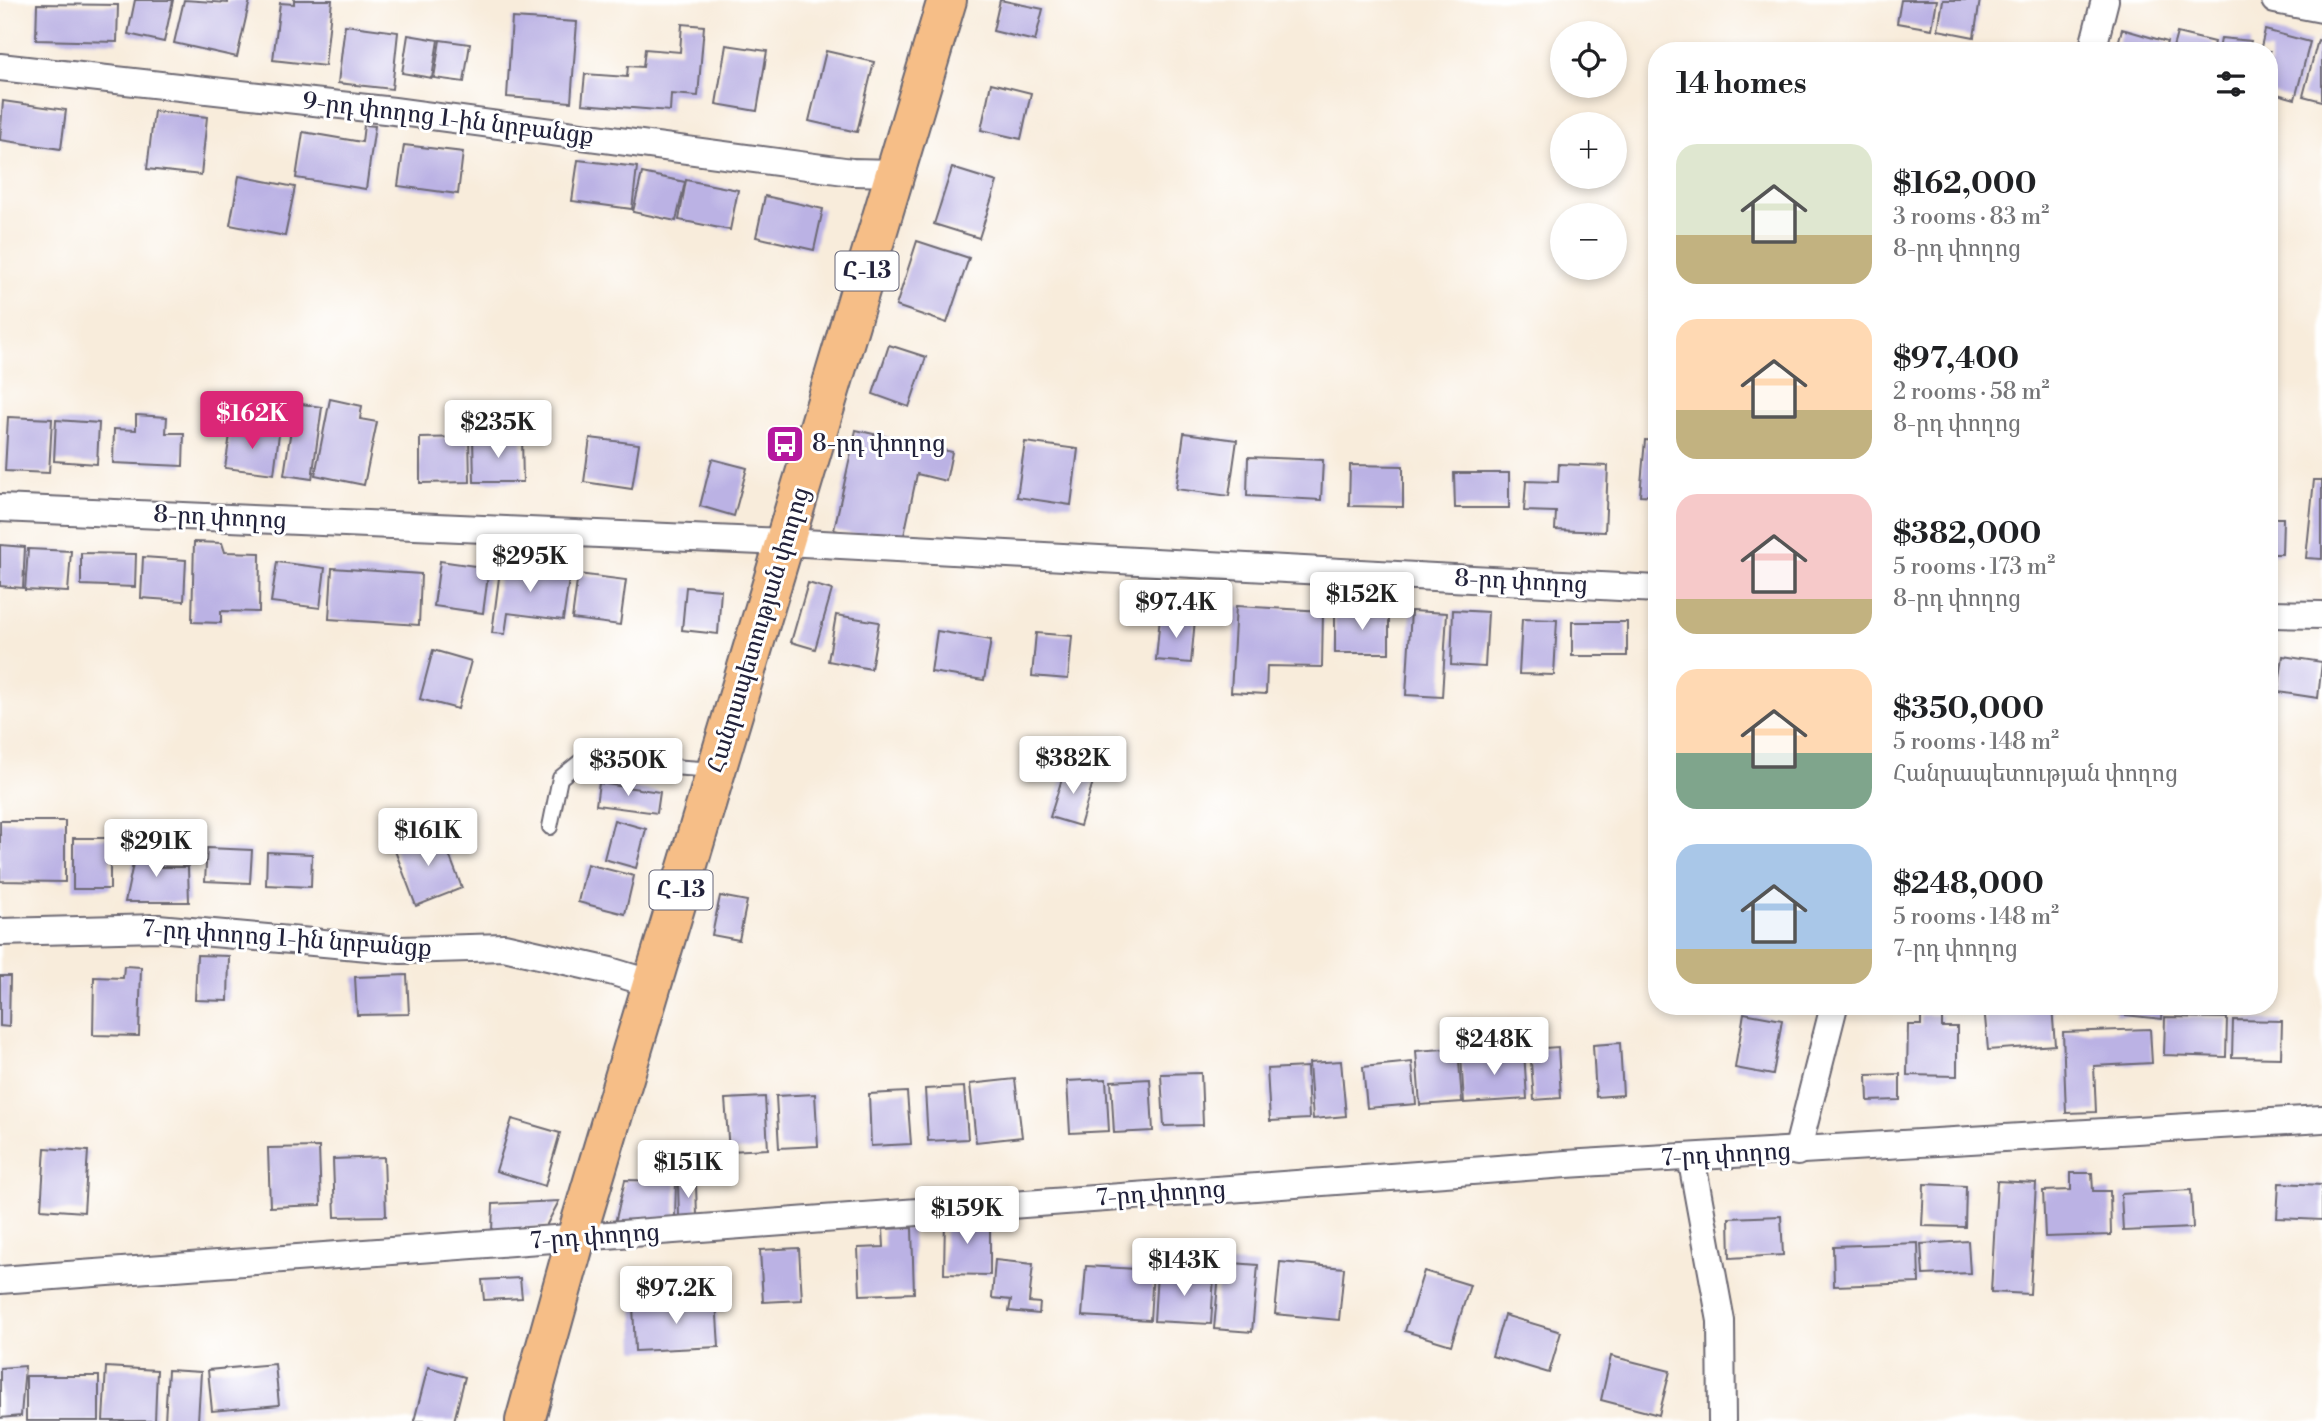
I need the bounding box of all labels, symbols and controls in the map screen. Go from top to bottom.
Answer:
map controls [1550,21,1627,280]
button: locate [1550,21,1627,98]
text: 14 homes [1676,65,1807,103]
icon: filters [2212,65,2250,103]
street label: 9-րդ փողոց 1-ին նրբանցք [300,86,596,152]
button: + [1550,112,1627,189]
text: $162,000 [1893,165,2036,203]
icon: home [1732,172,1816,256]
button: − [1550,203,1627,280]
text: 3 rooms · 83 m² [1893,203,2049,231]
text: 8-րդ փողոց [1893,235,2021,263]
road number: Հ-13 [836,252,898,290]
text: $97,400 [1893,340,2019,378]
icon: home [1732,347,1816,431]
text: 2 rooms · 58 m² [1893,378,2050,406]
pin: $162K [203,392,301,451]
text: $162K [216,400,288,428]
pin: $235K [449,400,547,460]
text: $235K [461,409,535,437]
text: 8-րդ փողոց [1893,410,2021,438]
bus stop icon: 8-րդ փողոց [764,423,806,465]
place label: 8-րդ փողոց [812,429,945,459]
street label: Հանրապետության փողոց [701,483,817,777]
street label: 8-րդ փողոց [153,500,287,536]
text: $382,000 [1893,515,2041,553]
icon: home [1732,522,1816,606]
pin: $295K [481,534,579,594]
text: $295K [492,543,568,571]
text: 5 rooms · 173 m² [1893,553,2055,581]
street label: 8-րդ փողոց [1454,564,1588,600]
pin: $152K [1313,572,1411,632]
pin: $97.4K [1119,580,1233,640]
text: $152K [1326,581,1398,609]
text: 8-րդ փողոց [1893,585,2021,613]
text: $97.4K [1136,589,1216,617]
text: $350,000 [1893,690,2044,728]
icon: home [1732,697,1816,781]
text: 5 rooms · 148 m² [1893,728,2059,756]
pin: $382K [1024,736,1122,796]
pin: $350K [579,738,677,798]
text: $382K [1035,745,1111,773]
text: $350K [589,747,667,775]
text: Հանրապետության փողոց [1893,760,2178,788]
pin: $161K [379,808,477,868]
text: $161K [394,817,462,845]
pin: $291K [107,820,205,879]
text: $291K [120,828,192,856]
text: $248,000 [1893,865,2044,903]
road number: Հ-13 [650,870,712,909]
icon: home [1732,872,1816,956]
text: 5 rooms · 148 m² [1893,903,2059,931]
street label: 7-րդ փողոց 1-ին նրբանցք [141,914,433,964]
text: 7-րդ փողոց [1893,935,2018,963]
pin: $248K [1445,1018,1543,1077]
text: $248K [1456,1026,1532,1054]
street label: 7-րդ փողոց [1660,1137,1792,1173]
pin: $151K [639,1140,737,1200]
text: $151K [654,1149,722,1177]
street label: 7-րդ փողոց [1095,1175,1227,1213]
pin: $159K [918,1186,1016,1246]
text: $159K [931,1195,1003,1223]
street label: 7-րդ փողոց [529,1218,661,1256]
pin: $143K [1135,1238,1233,1298]
text: $143K [1148,1247,1220,1275]
pin: $97.2K [619,1266,733,1326]
text: $97.2K [636,1275,716,1303]

